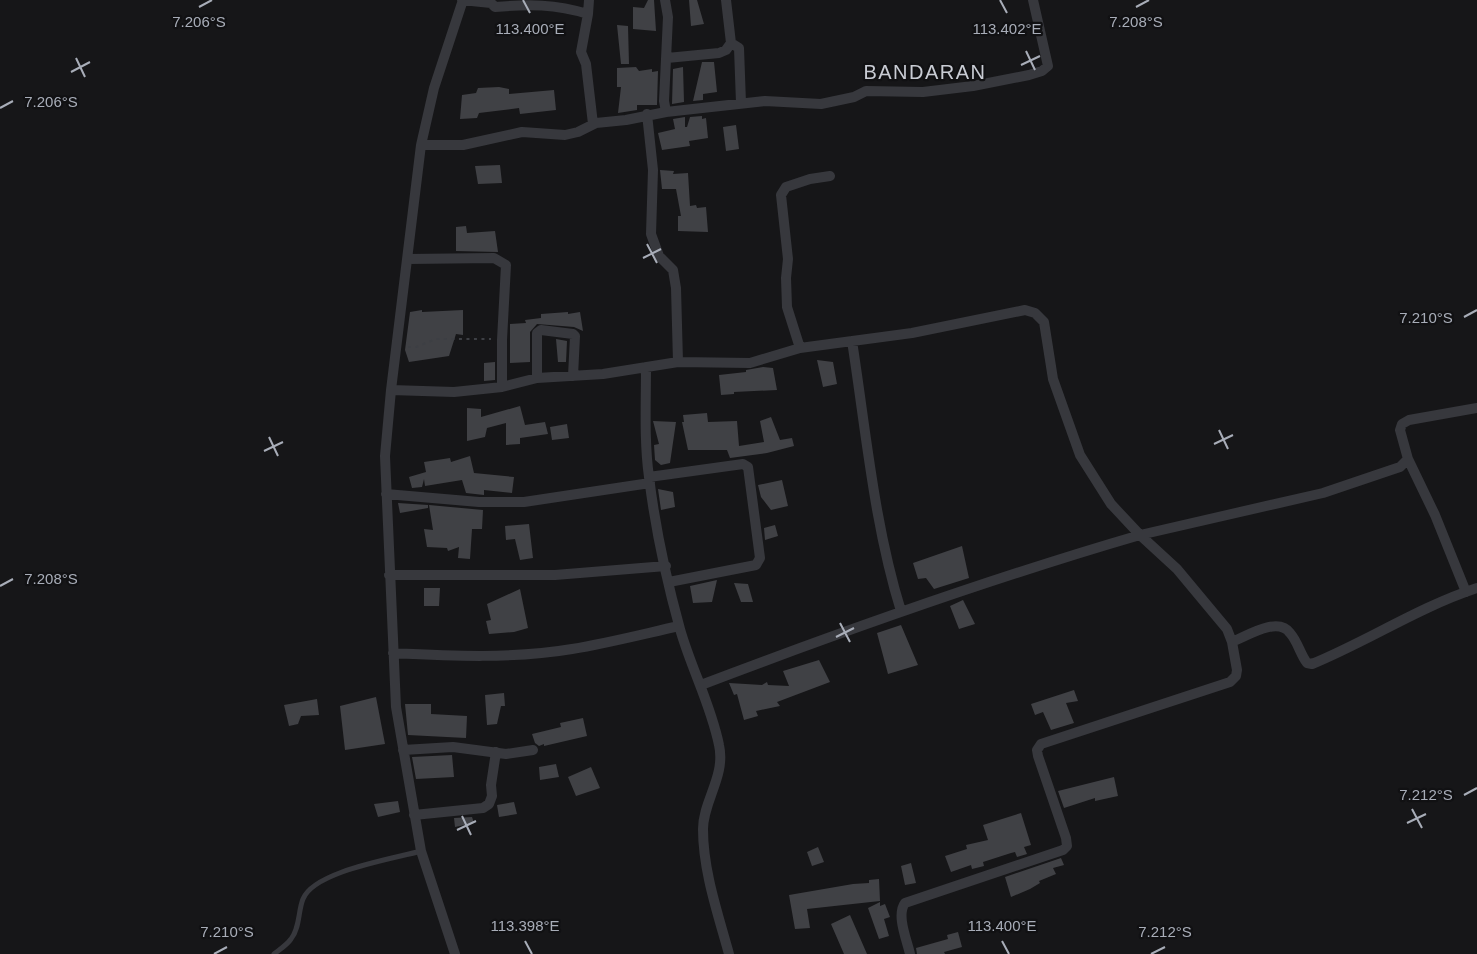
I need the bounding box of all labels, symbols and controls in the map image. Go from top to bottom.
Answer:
text: 7.206°S [172,13,226,30]
text: 7.208°S [1109,13,1163,30]
text: 113.400°E [495,20,565,37]
text: 113.402°E [972,20,1042,37]
district label: BANDARAN [863,61,987,83]
text: 7.206°S [24,93,78,110]
text: 7.210°S [1399,309,1453,326]
text: 7.208°S [24,570,78,587]
text: 7.212°S [1399,786,1453,803]
text: 113.398°E [490,917,560,934]
text: 113.400°E [967,917,1037,934]
text: 7.210°S [200,923,254,940]
text: 7.212°S [1138,923,1192,940]

